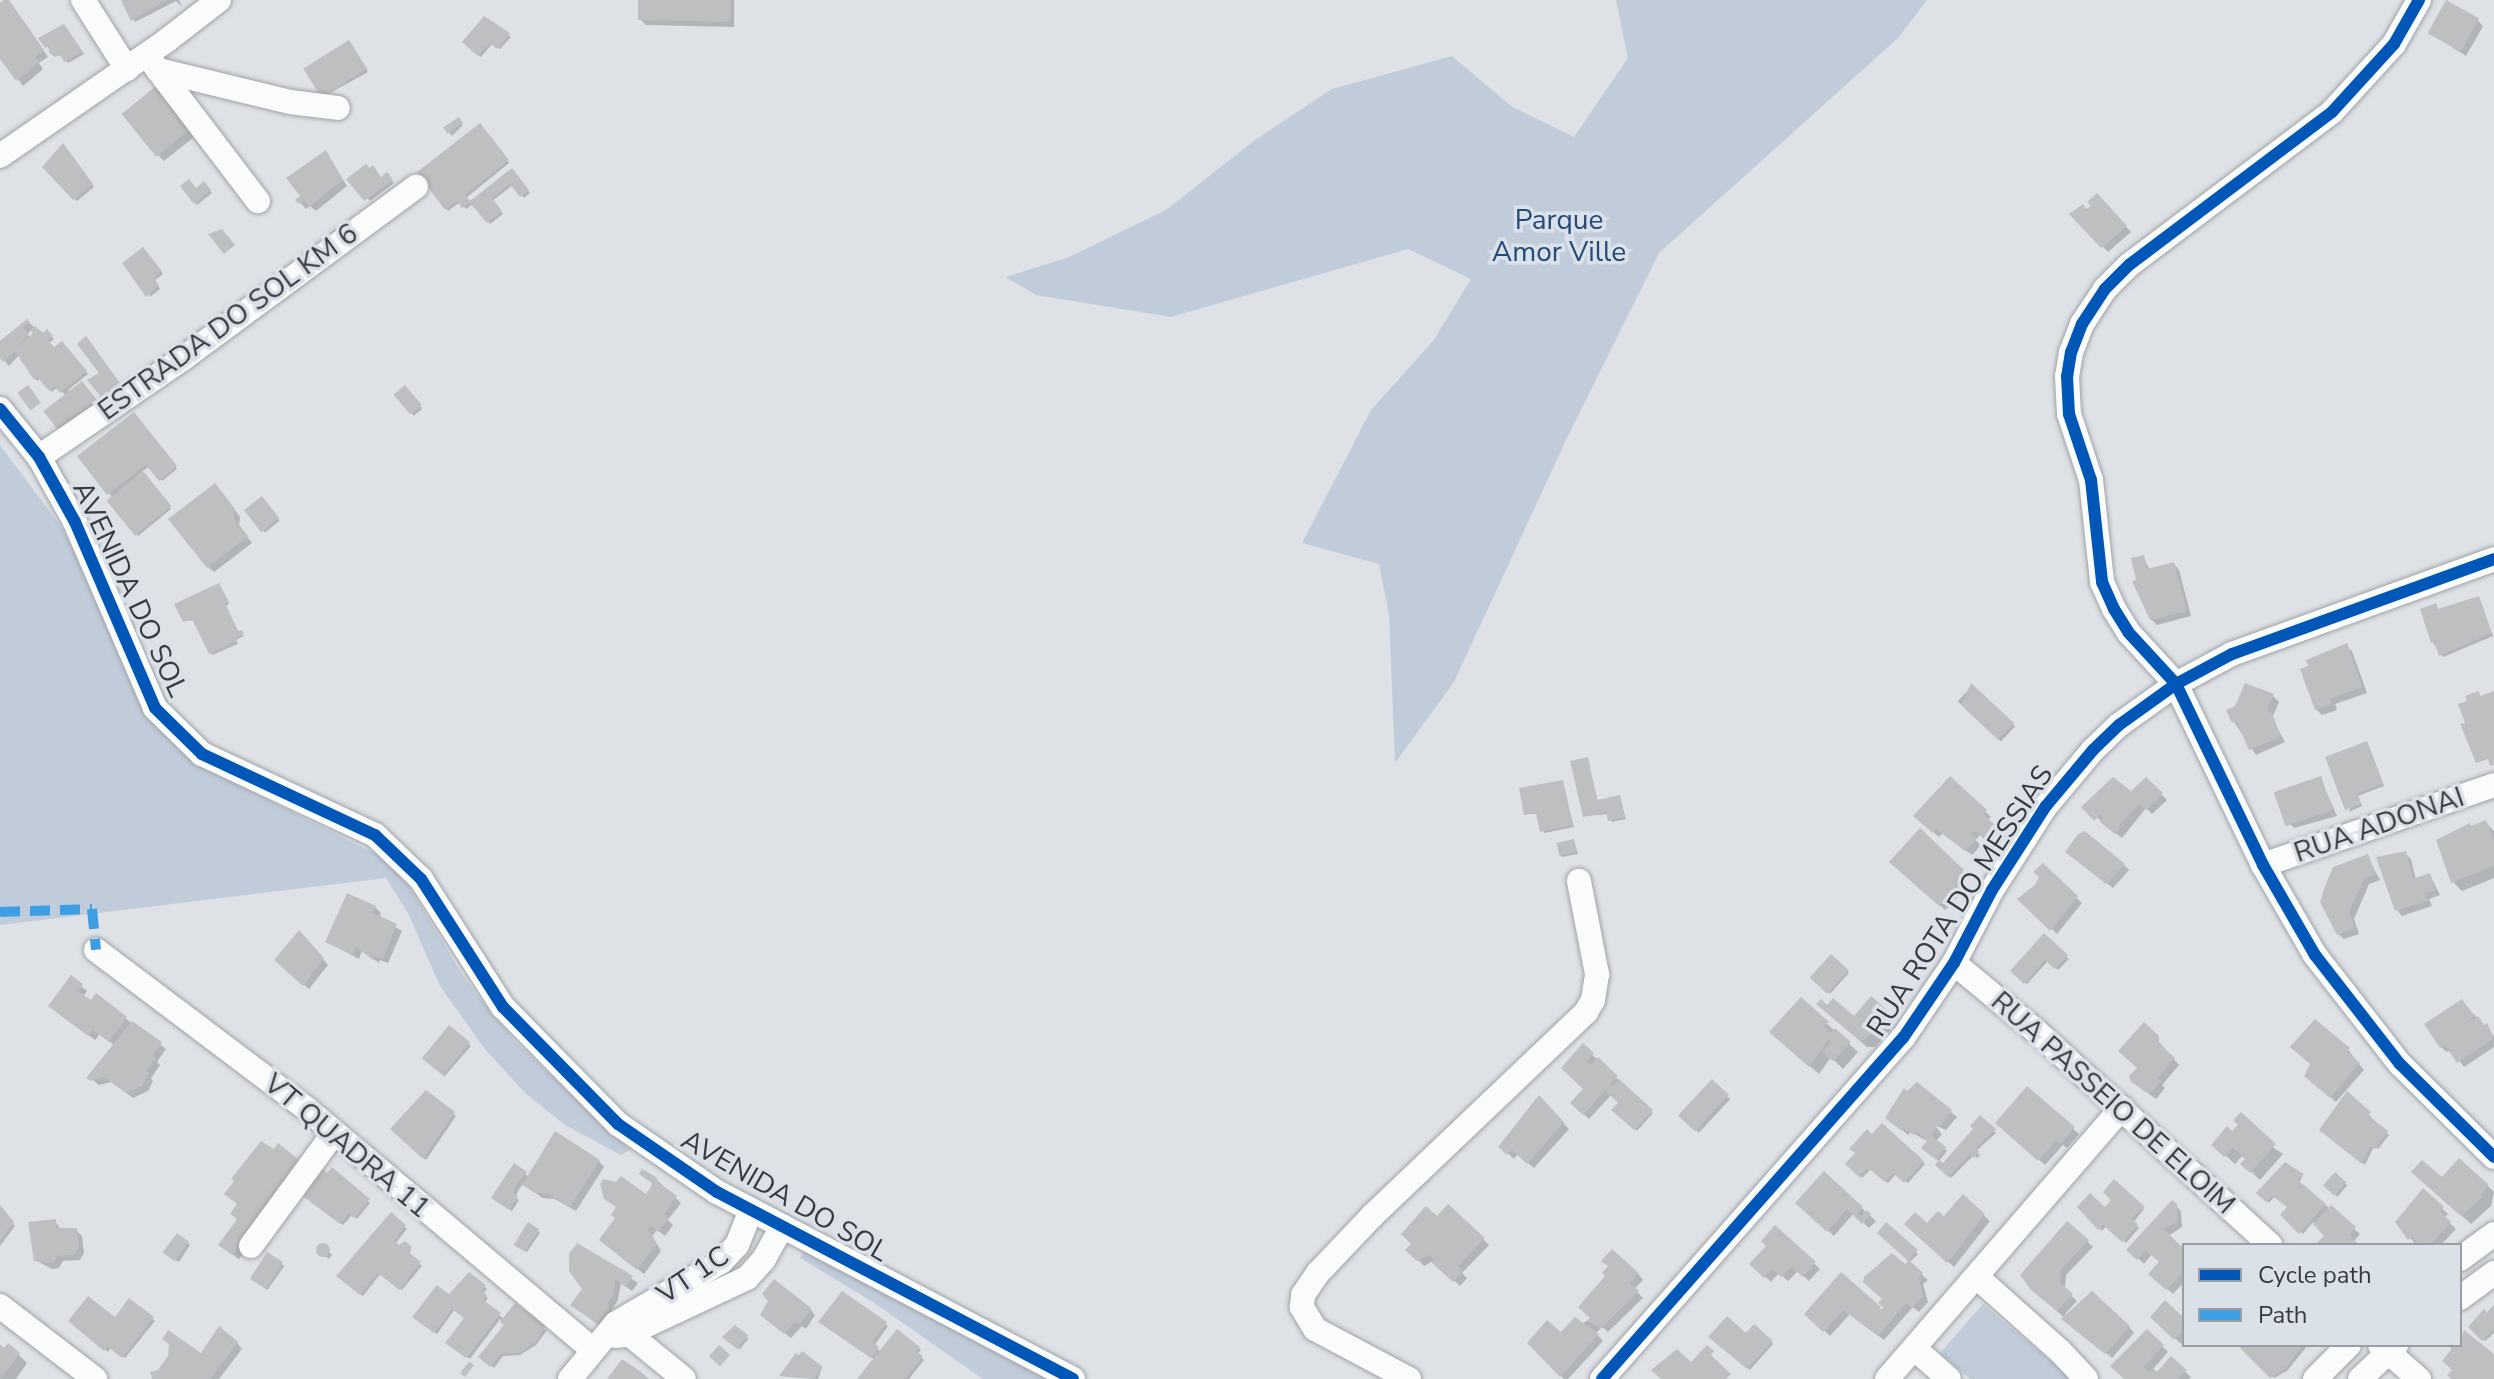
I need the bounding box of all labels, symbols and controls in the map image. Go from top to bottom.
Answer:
park label: Parque Amor Ville [1492,203,1626,269]
street label: ESTRADA DO SOL KM 6 [92,217,364,427]
street label: AVENIDA DO SOL [65,476,195,702]
street label: RUA ROTA DO MESSIAS [1860,759,2060,1043]
street label: RUA ADONAI [2290,780,2468,870]
street label: RUA PASSEIO DE ELOIM [1984,985,2242,1221]
street label: VT QUADRA 11 [257,1067,437,1225]
street label: AVENIDA DO SOL [675,1123,895,1269]
street label: VT 1C [651,1239,735,1311]
legend [2182,1243,2462,1347]
text: Cycle path [2258,1259,2372,1291]
text: Path [2258,1299,2307,1331]

